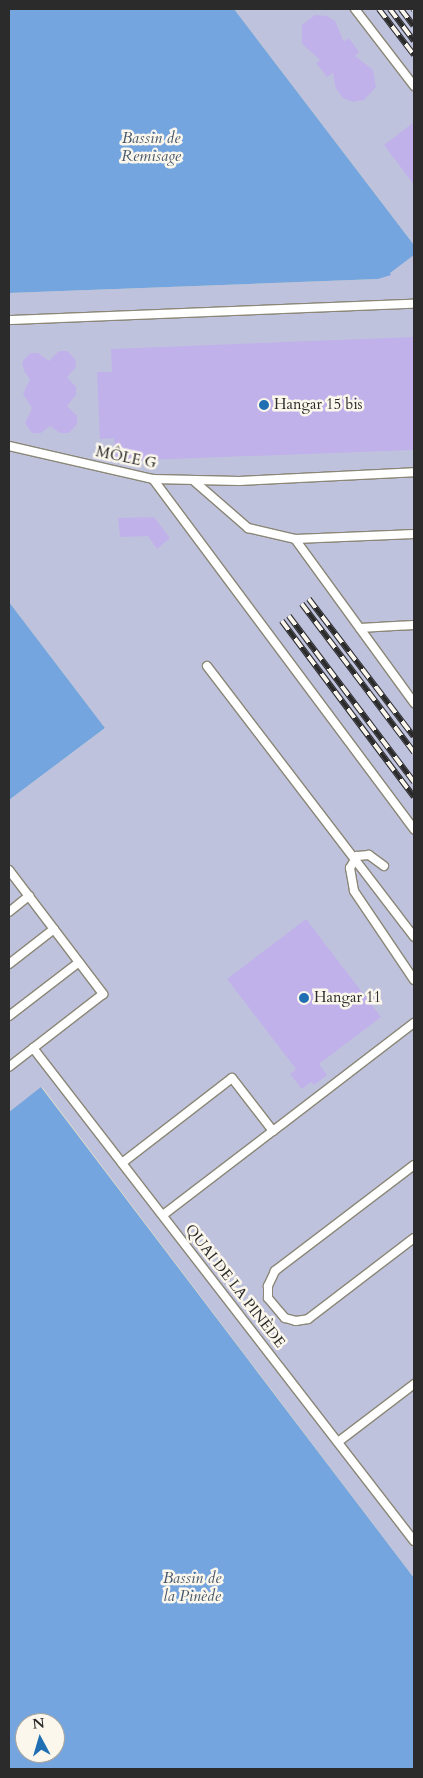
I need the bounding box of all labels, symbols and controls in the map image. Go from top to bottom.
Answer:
water label: Bassin de Remisage [121,128,181,166]
place label: Hangar 15 bis [274,396,363,414]
marker: Hangar 15 bis [258,399,270,411]
street label: MÔLE G [94,443,158,473]
place label: Hangar 11 [314,989,381,1007]
marker: Hangar 11 [298,992,310,1004]
street label: QUAI DE LA PINÈDE [181,1221,289,1351]
water label: Bassin de la Pinède [163,1568,221,1606]
north arrow [15,1713,65,1763]
text: N [31,1713,46,1734]

